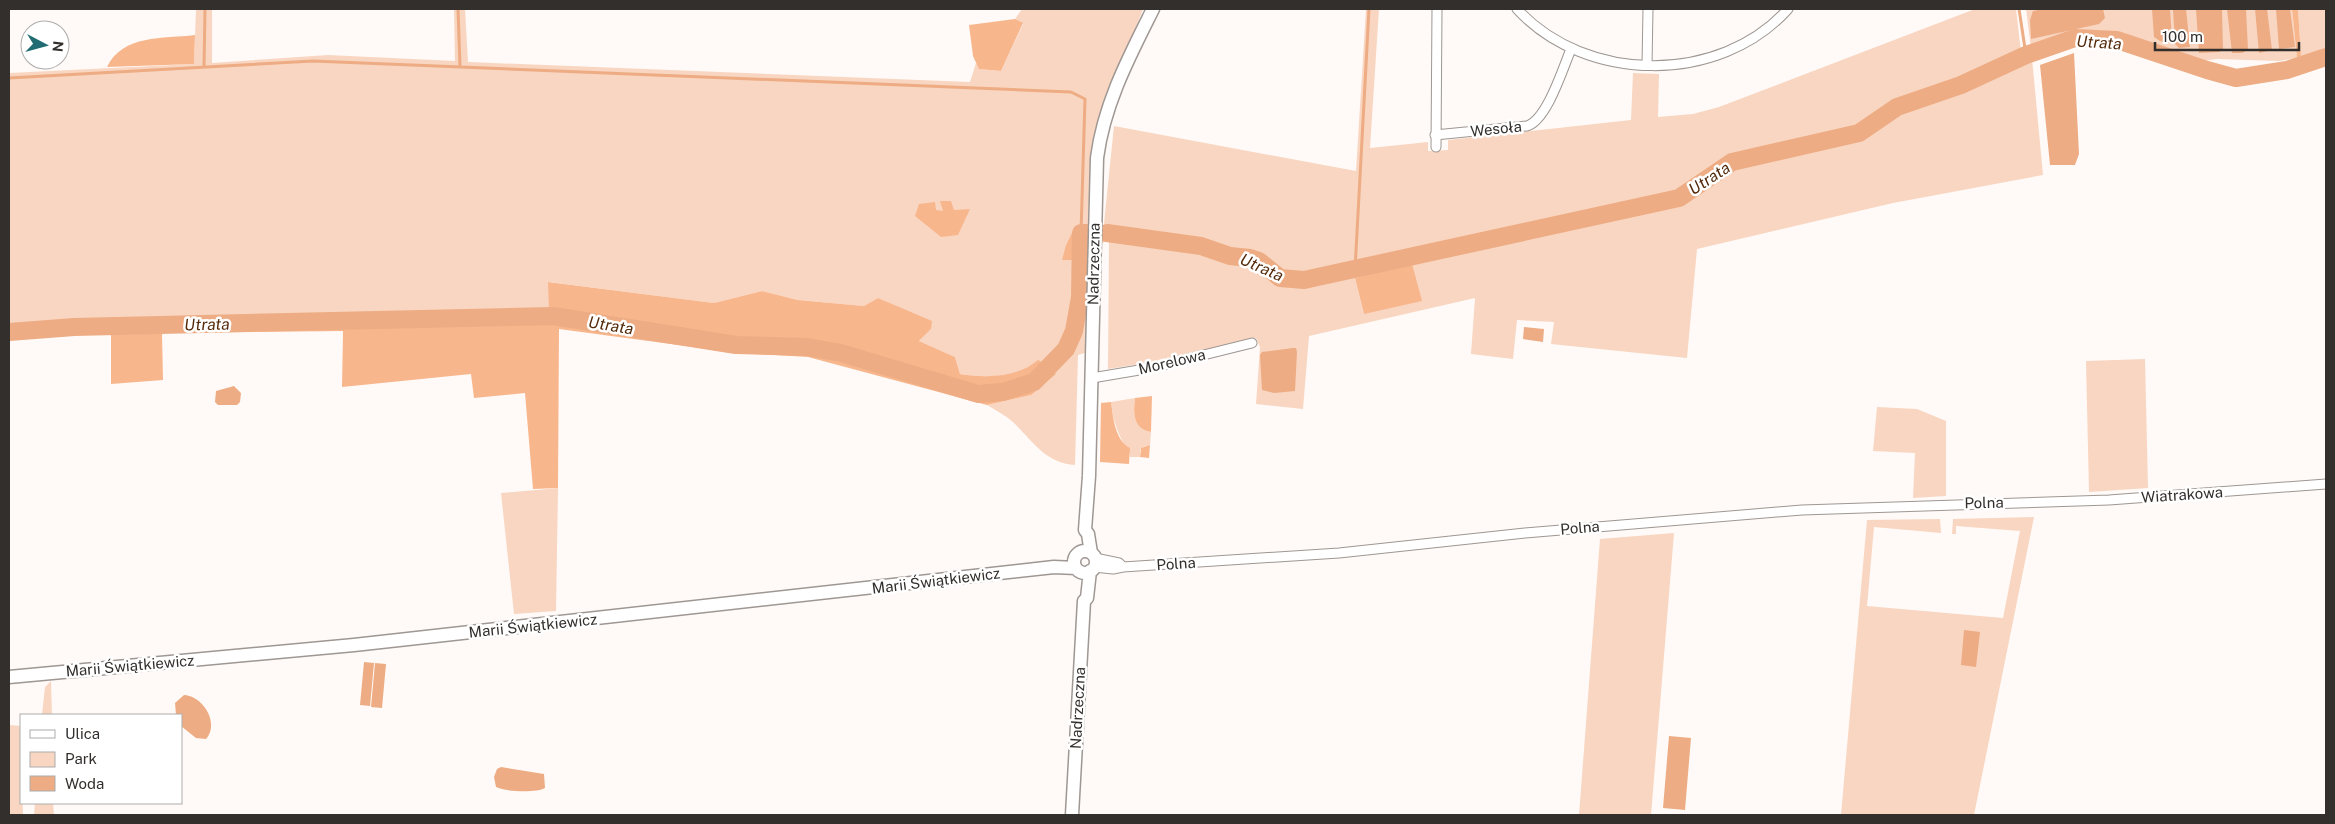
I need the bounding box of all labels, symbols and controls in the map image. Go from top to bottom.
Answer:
north arrow [20,20,70,70]
scale bar [2155,20,2299,52]
text: 100 m [2162,28,2203,45]
water label: Utrata [2076,31,2122,54]
text: N [49,40,66,53]
street label: Wesoła [1469,117,1522,140]
water label: Utrata [1685,158,1734,199]
street label: Nadrzeczna [1084,223,1103,305]
water label: Utrata [1237,250,1286,285]
water label: Utrata [587,313,635,338]
water label: Utrata [184,315,230,334]
street label: Morelowa [1137,346,1207,377]
street label: Wiatrakowa [2140,483,2223,506]
street label: Polna [1964,494,2004,511]
street label: Polna [1560,517,1600,538]
street label: Polna [1156,554,1196,573]
street label: Marii Świątkiewicz [871,563,1001,597]
street label: Marii Świątkiewicz [468,609,598,641]
street label: Marii Świątkiewicz [65,650,195,680]
street label: Nadrzeczna [1067,666,1088,750]
legend [20,714,182,804]
text: Ulica [65,725,100,742]
text: Park [65,750,97,767]
text: Woda [65,775,104,792]

